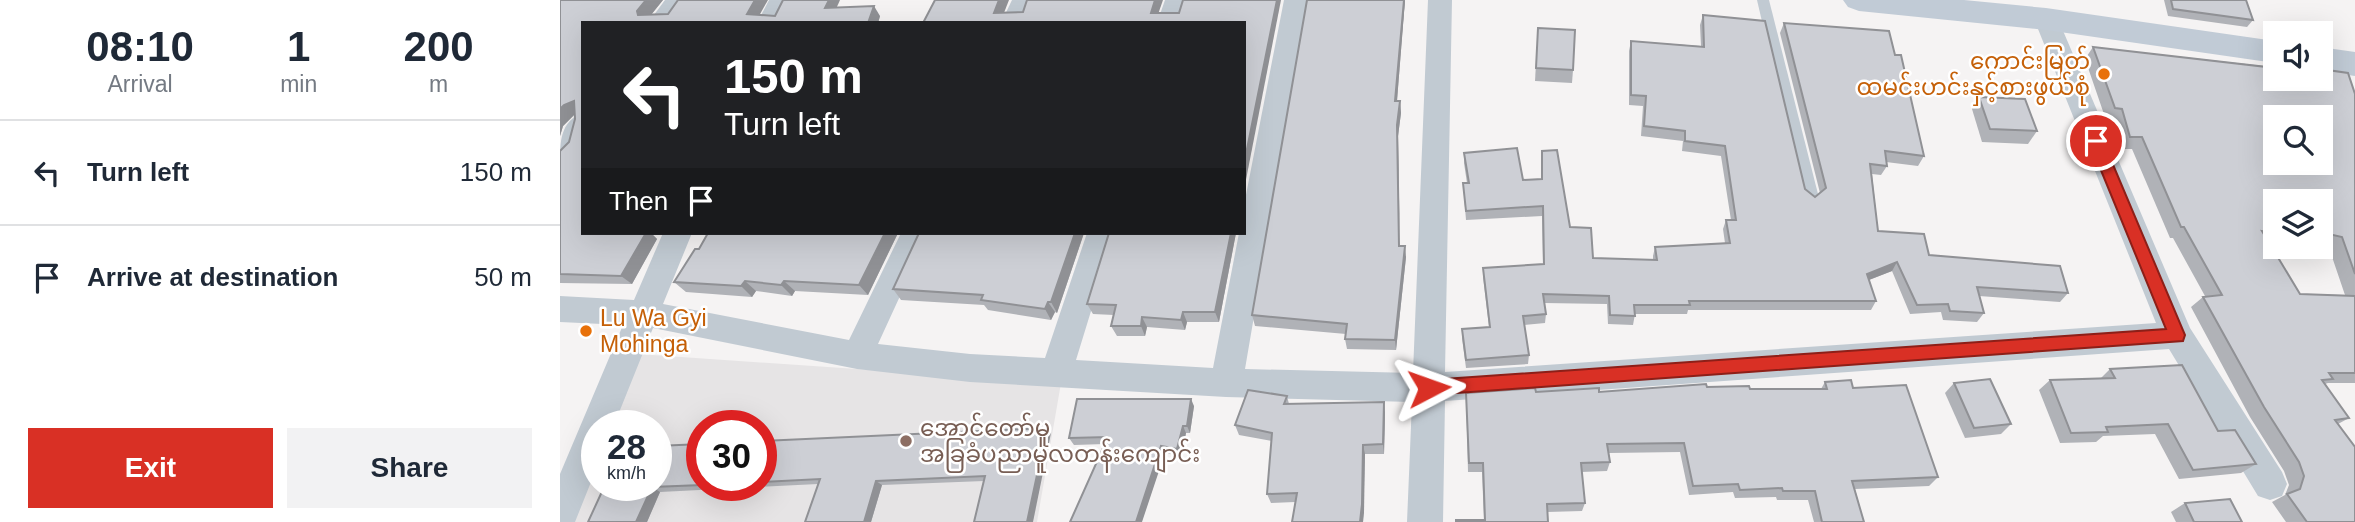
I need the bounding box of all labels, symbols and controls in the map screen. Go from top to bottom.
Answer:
map controls [2263,21,2333,259]
button: sound [2263,21,2333,91]
text: 08:10 [86,23,194,70]
text: 1 [287,23,310,70]
text: 200 [404,23,474,70]
place label: ကောင်းမြတ် ထမင်းဟင်းနှင့်စားဖွယ်စုံ [1857,45,2090,106]
icon: left [609,49,700,140]
text: 150 m [724,49,863,103]
marker: ကောင်းမြတ် ထမင်းဟင်းနှင့်စားဖွယ်စုံ [2096,66,2112,82]
text: Arrival [107,71,173,97]
text: min [280,71,317,97]
text: m [429,71,448,97]
button: search [2263,105,2333,175]
text: Turn left [724,106,840,142]
pin [2066,111,2126,171]
icon: arrive [2077,122,2115,160]
icon: left [28,154,66,192]
text: Turn left [87,157,189,187]
text: 150 m [460,157,532,187]
icon: arrive [682,182,720,220]
text: Then [609,186,668,216]
button: layers [2263,189,2333,259]
icon: arrive [28,259,66,297]
text: Arrive at destination [87,262,338,292]
text: 50 m [474,262,532,292]
place label: Lu Wa Gyi Mohinga [600,305,707,357]
marker: Lu Wa Gyi Mohinga [578,323,594,339]
position arrow [1392,351,1466,425]
speed limit sign: 30 [686,410,777,501]
place label: အောင်တော်မူ အခြခံပညာမူလတန်းကျောင်း [920,412,1200,473]
text: 28 [607,427,646,466]
button: Exit [28,428,273,508]
button: Share [287,428,532,508]
marker: အောင်တော်မူ အခြခံပညာမူလတန်းကျောင်း [898,433,914,449]
text: km/h [607,463,646,483]

